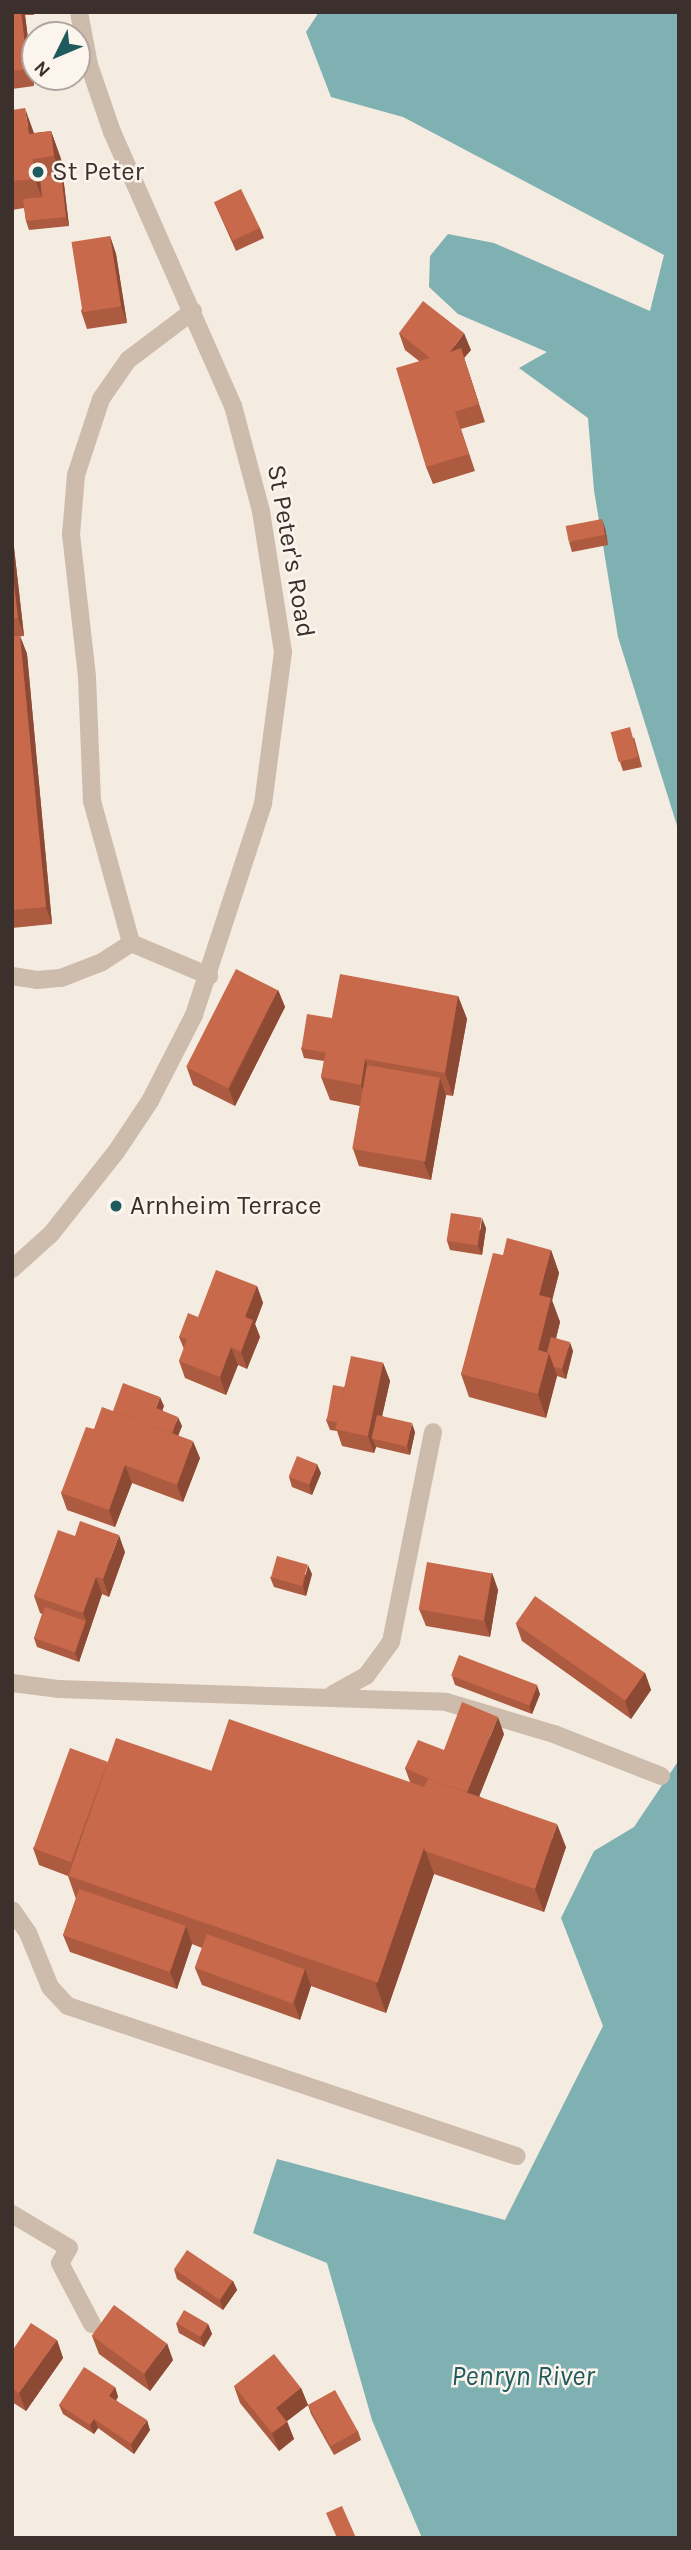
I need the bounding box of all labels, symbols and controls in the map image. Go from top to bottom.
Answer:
north arrow [21,21,91,91]
text: N [29,56,55,81]
place label: St Peter [52,156,144,188]
marker: St Peter [30,164,46,180]
street label: St Peter's Road [260,462,322,640]
place label: Arnheim Terrace [130,1190,322,1222]
marker: Arnheim Terrace [108,1198,124,1214]
water label: Penryn River [451,2359,595,2393]

